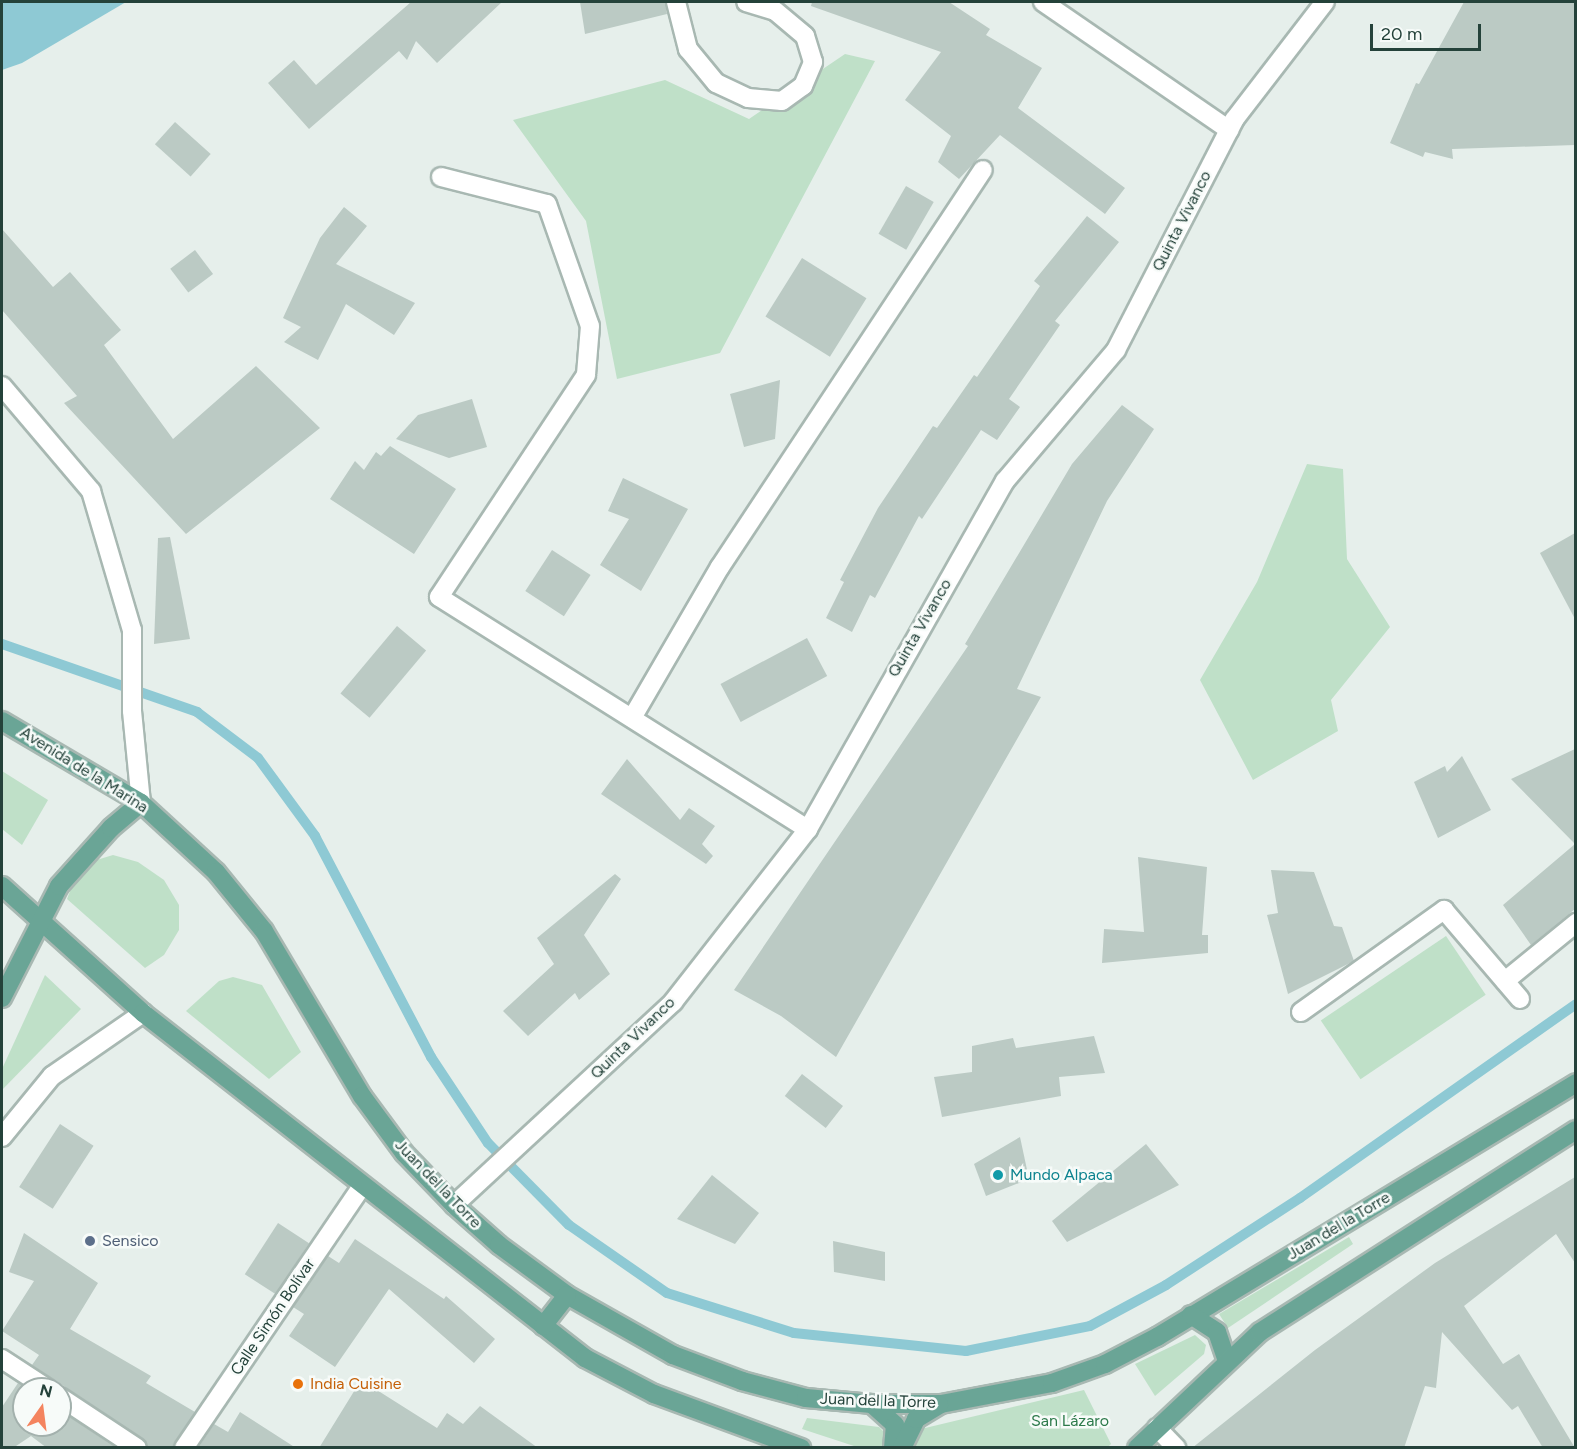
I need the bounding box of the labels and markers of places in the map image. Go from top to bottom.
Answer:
place label: Mundo Alpaca [1010,1165,1113,1185]
marker: Mundo Alpaca [991,1168,1005,1182]
place label: Sensico [102,1231,159,1251]
marker: Sensico [83,1234,97,1248]
place label: India Cuisine [310,1374,401,1394]
marker: India Cuisine [291,1377,305,1391]

